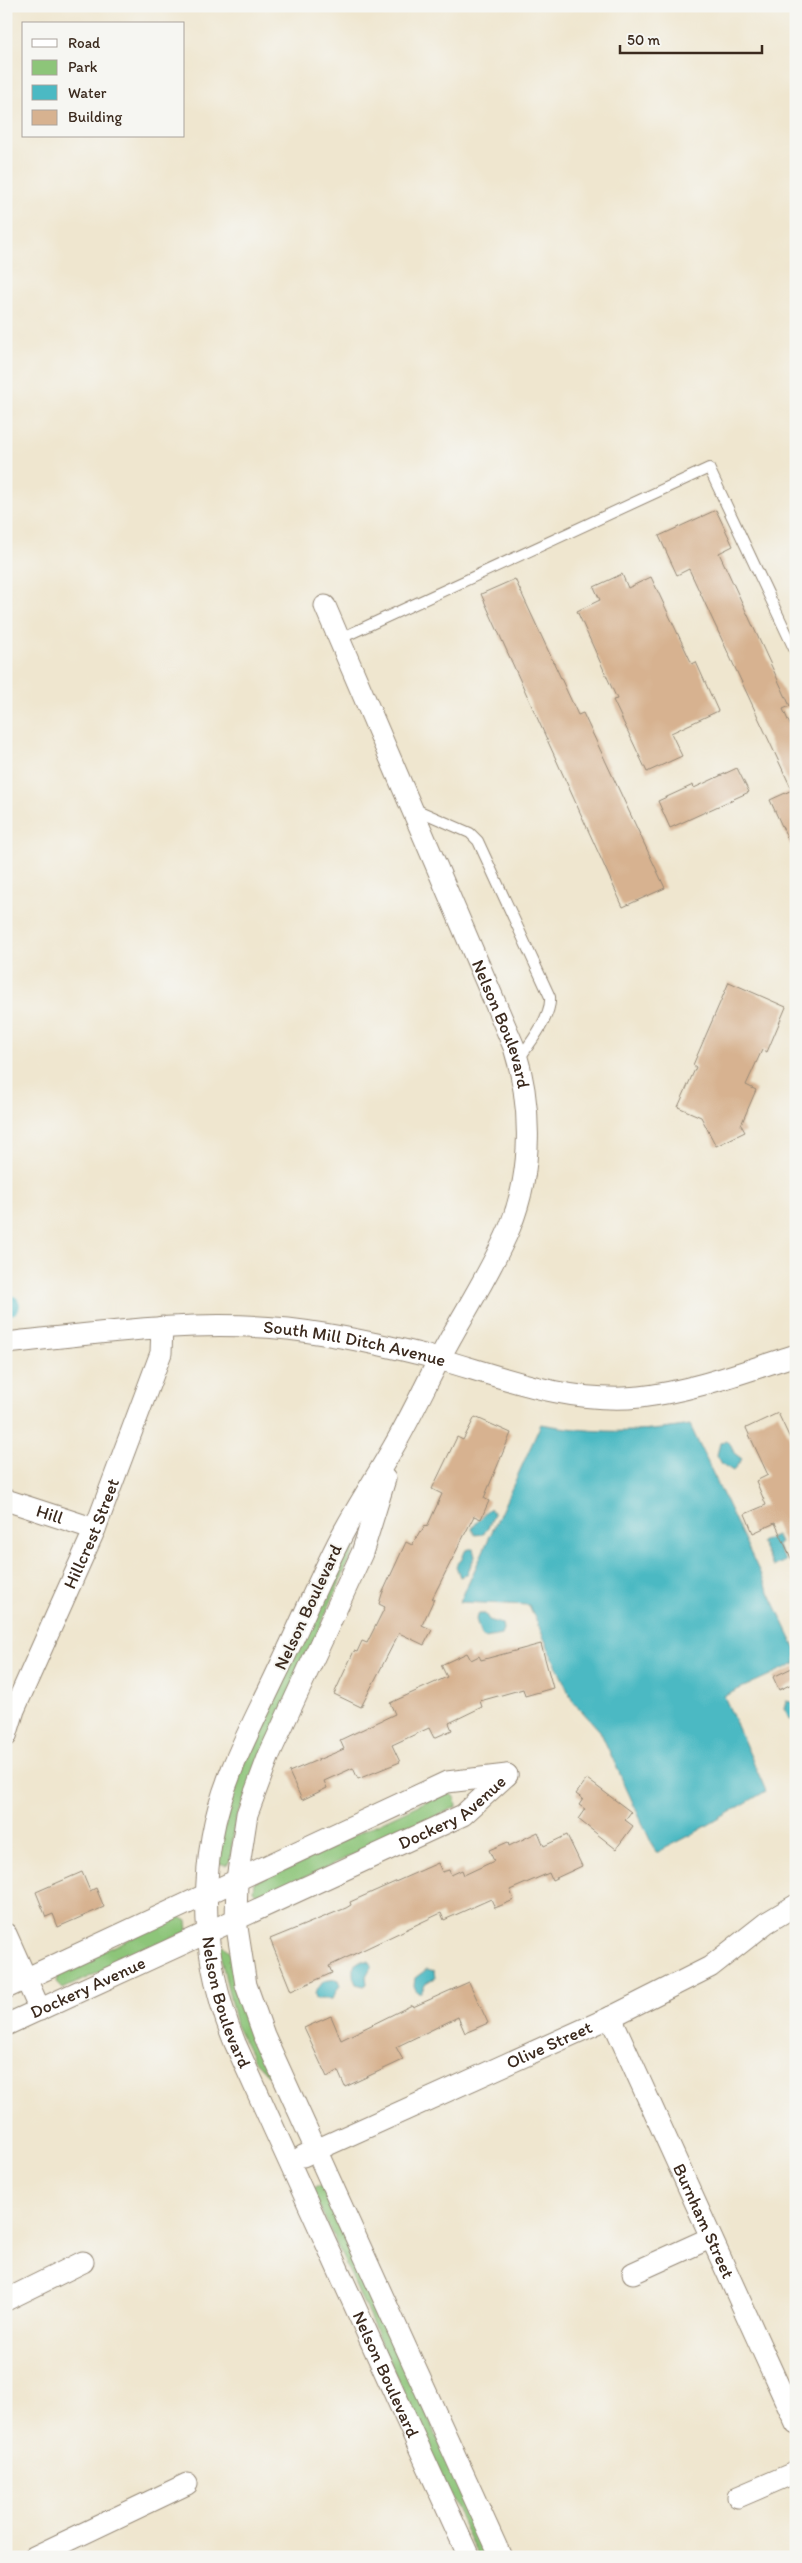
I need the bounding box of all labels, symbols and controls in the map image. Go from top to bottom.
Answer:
legend [22,22,185,138]
scale bar [620,22,762,54]
text: 50 m [627,31,660,49]
text: Road [68,34,101,52]
text: Park [68,58,98,76]
text: Water [68,84,107,102]
text: Building [68,108,122,126]
street label: Nelson Boulevard [467,956,535,1090]
street label: South Mill Ditch Avenue [263,1316,448,1371]
street label: Hillcrest Street [59,1475,124,1592]
street label: Hill [33,1500,66,1529]
street label: Nelson Boulevard [269,1541,347,1673]
street label: Dockery Avenue [395,1770,511,1854]
street label: Nelson Boulevard [197,1935,256,2072]
street label: Dockery Avenue [27,1951,149,2023]
street label: Olive Street [503,2016,596,2074]
street label: Burnham Street [668,2160,739,2282]
street label: Nelson Boulevard [348,2308,424,2441]

